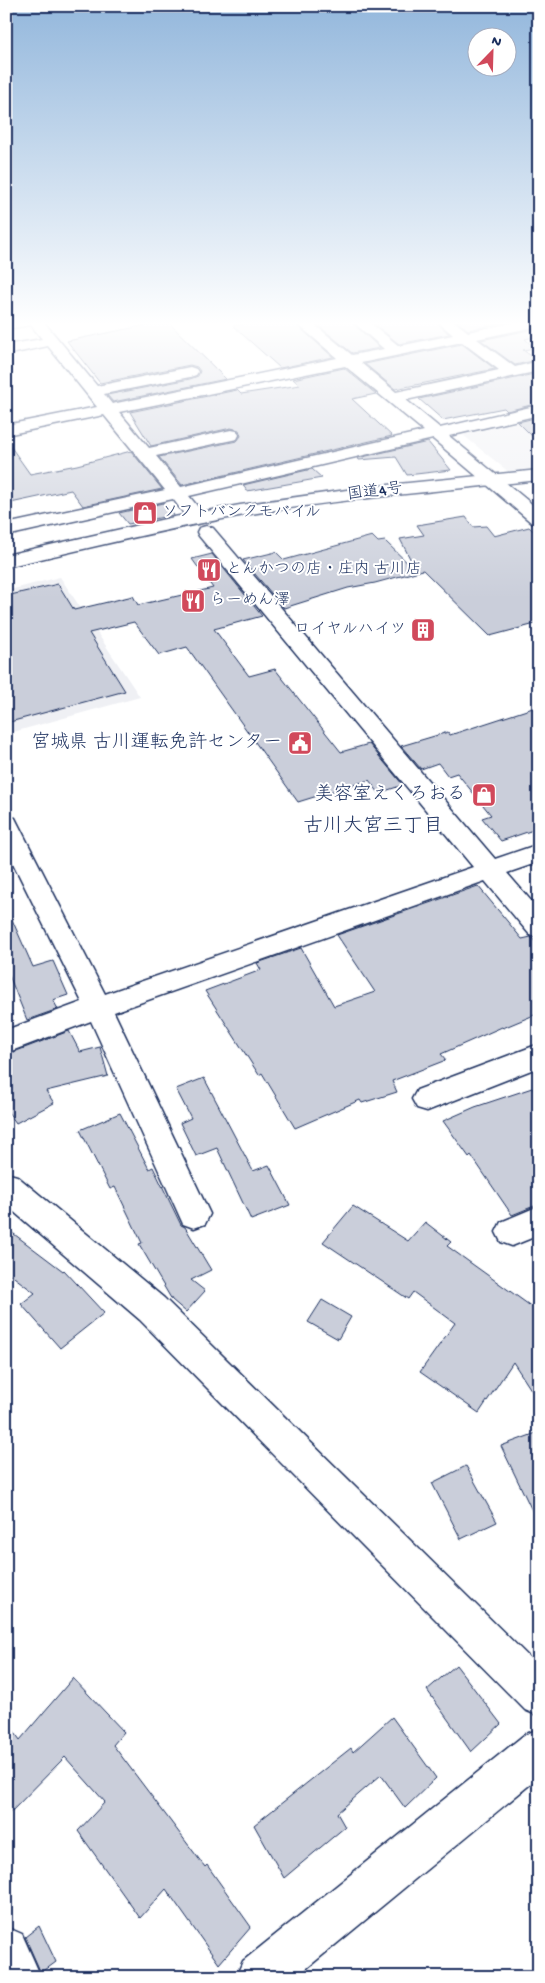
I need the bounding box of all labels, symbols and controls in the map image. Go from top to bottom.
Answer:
north arrow [468,28,518,78]
text: N [489,33,504,52]
street label: 国道4号 [346,479,404,506]
shop icon: ソフトバンクモバイル [132,500,158,526]
place label: ソフトバンクモバイル [162,504,321,523]
restaurant icon: とんかつの店・庄内 古川店 [196,557,222,583]
place label: とんかつの店・庄内 古川店 [226,559,422,580]
restaurant icon: らーめん澤 [180,588,206,614]
place label: らーめん澤 [210,591,290,611]
building icon: ロイヤルハイツ [410,617,436,643]
place label: ロイヤルハイツ [294,621,406,640]
public building icon: 宮城県 古川運転免許センター [287,730,313,756]
place label: 宮城県 古川運転免許センター [31,731,282,755]
shop icon: 美容室えくろおる [471,782,497,808]
place label: 美容室えくろおる [314,783,466,807]
district label: 古川大宮三丁目 [303,815,443,839]

